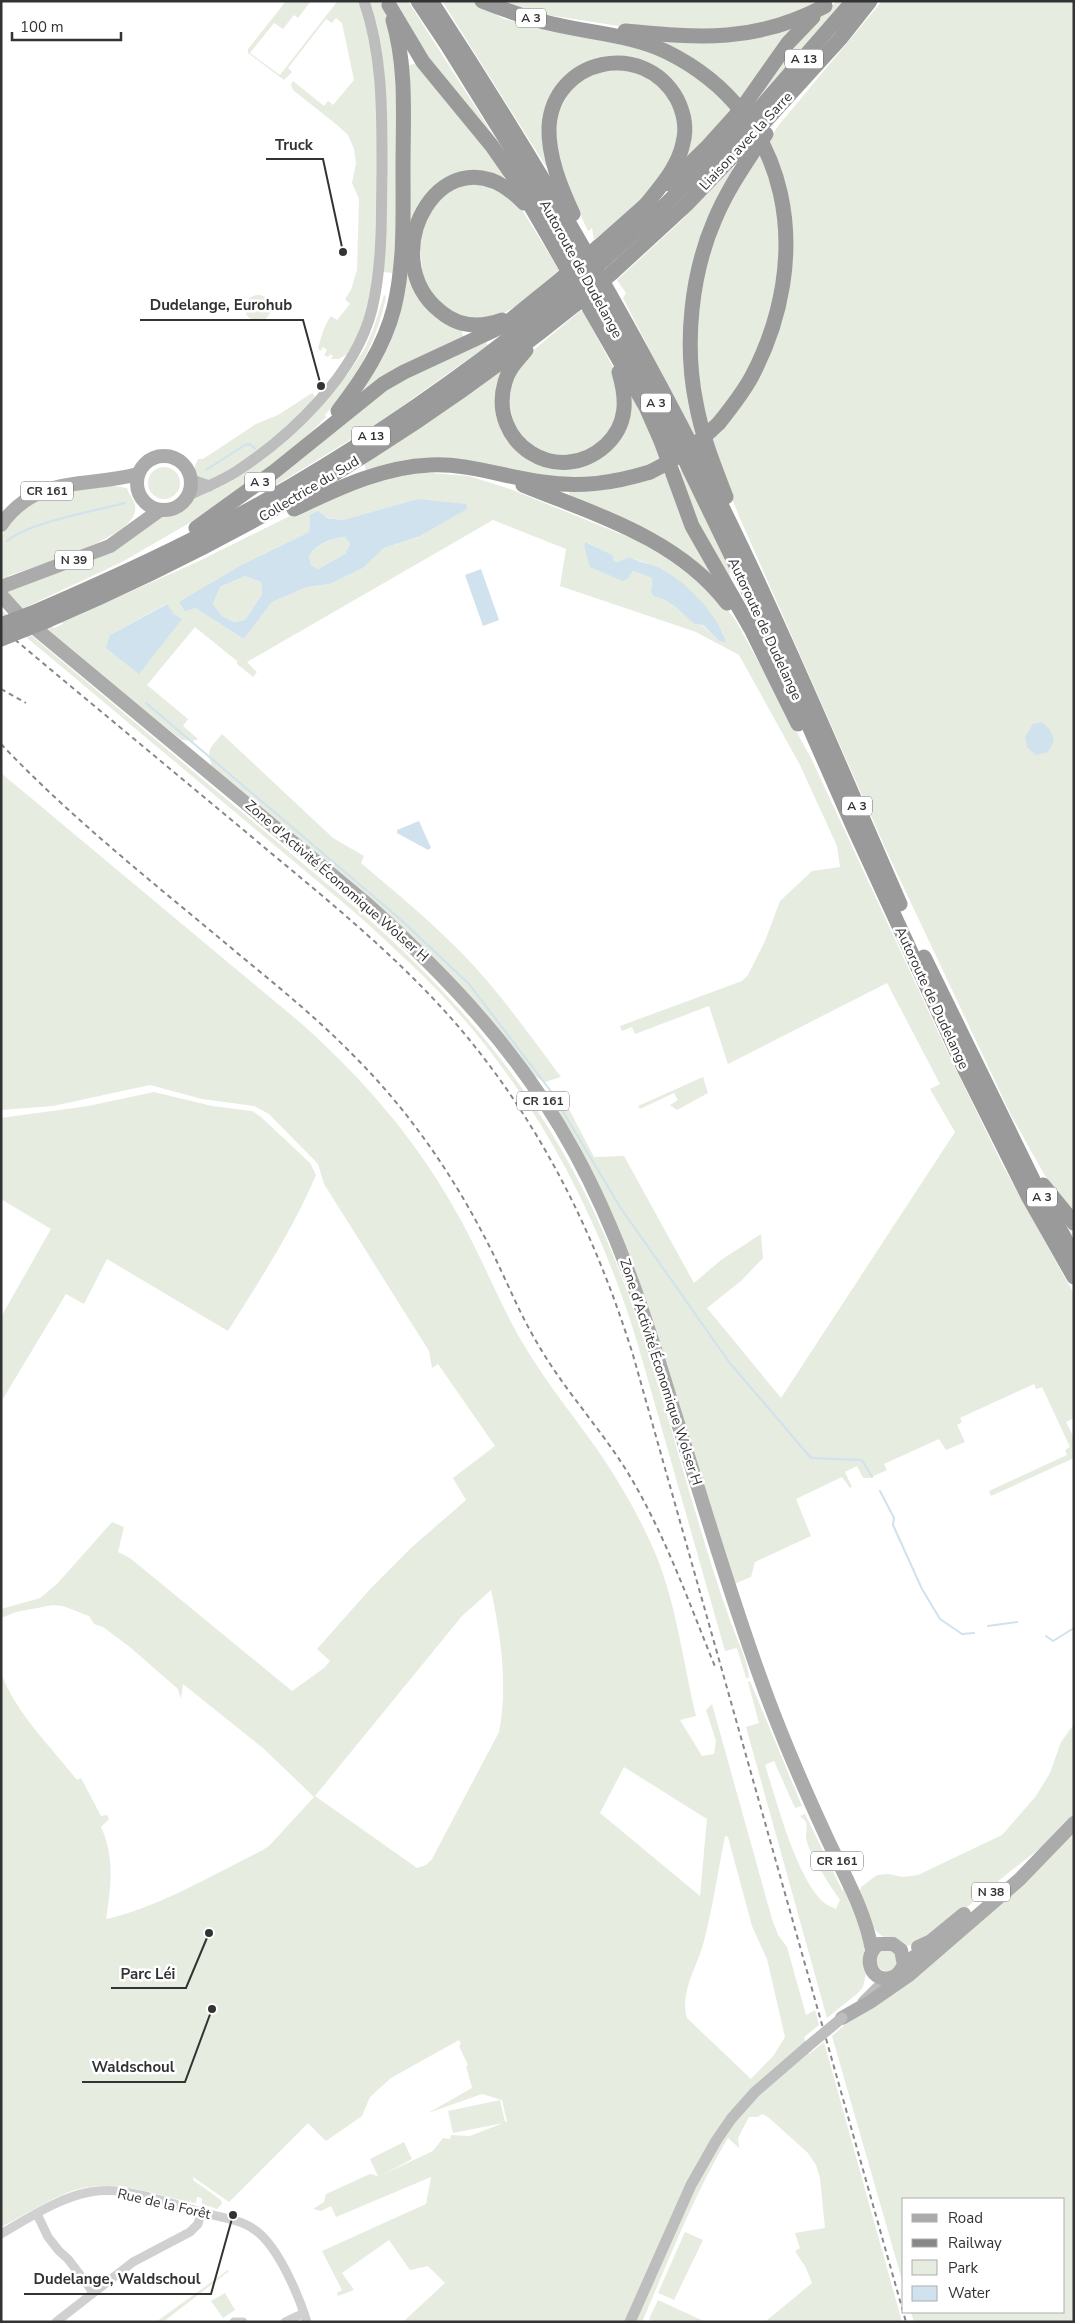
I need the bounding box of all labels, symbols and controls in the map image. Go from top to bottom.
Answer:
road number: A 3 [516,8,546,28]
scale bar [12,10,121,42]
text: 100 m [20,17,64,37]
road number: A 13 [785,50,823,68]
street label: Liaison avec la Sarre [695,88,797,194]
callout: Truck [266,129,323,159]
text: Truck [275,135,314,155]
street label: Autoroute de Dudelange [535,196,627,342]
callout: Dudelange, Eurohub [140,290,303,320]
text: Dudelange, Eurohub [150,295,292,315]
road number: A 3 [641,393,671,412]
road number: A 13 [352,426,390,446]
street label: Collectrice du Sud [255,452,363,526]
road number: A 3 [245,472,275,492]
road number: CR 161 [21,482,73,501]
road number: N 39 [55,550,93,570]
street label: Autoroute de Dudelange [724,555,806,703]
street label: Zone d'Activité Économique Wolser H [241,796,433,966]
road number: A 3 [842,796,872,816]
street label: Autoroute de Dudelange [891,924,973,1072]
road number: CR 161 [517,1092,569,1110]
road number: A 3 [1027,1188,1057,1206]
street label: Zone d'Activité Économique Wolser H [615,1256,707,1488]
road number: CR 161 [811,1852,863,1870]
road number: N 38 [972,1882,1010,1901]
callout: Parc Léi [111,1958,186,1988]
text: Parc Léi [121,1964,175,1984]
callout: Waldschoul [82,2052,185,2082]
text: Waldschoul [92,2057,175,2077]
street label: Rue de la Forêt [116,2184,213,2224]
legend [902,2198,1065,2313]
text: Road [948,2208,983,2228]
text: Railway [948,2233,1002,2253]
text: Park [948,2258,978,2278]
callout: Dudelange, Waldschoul [24,2264,211,2294]
text: Dudelange, Waldschoul [34,2269,201,2289]
text: Water [948,2283,991,2303]

